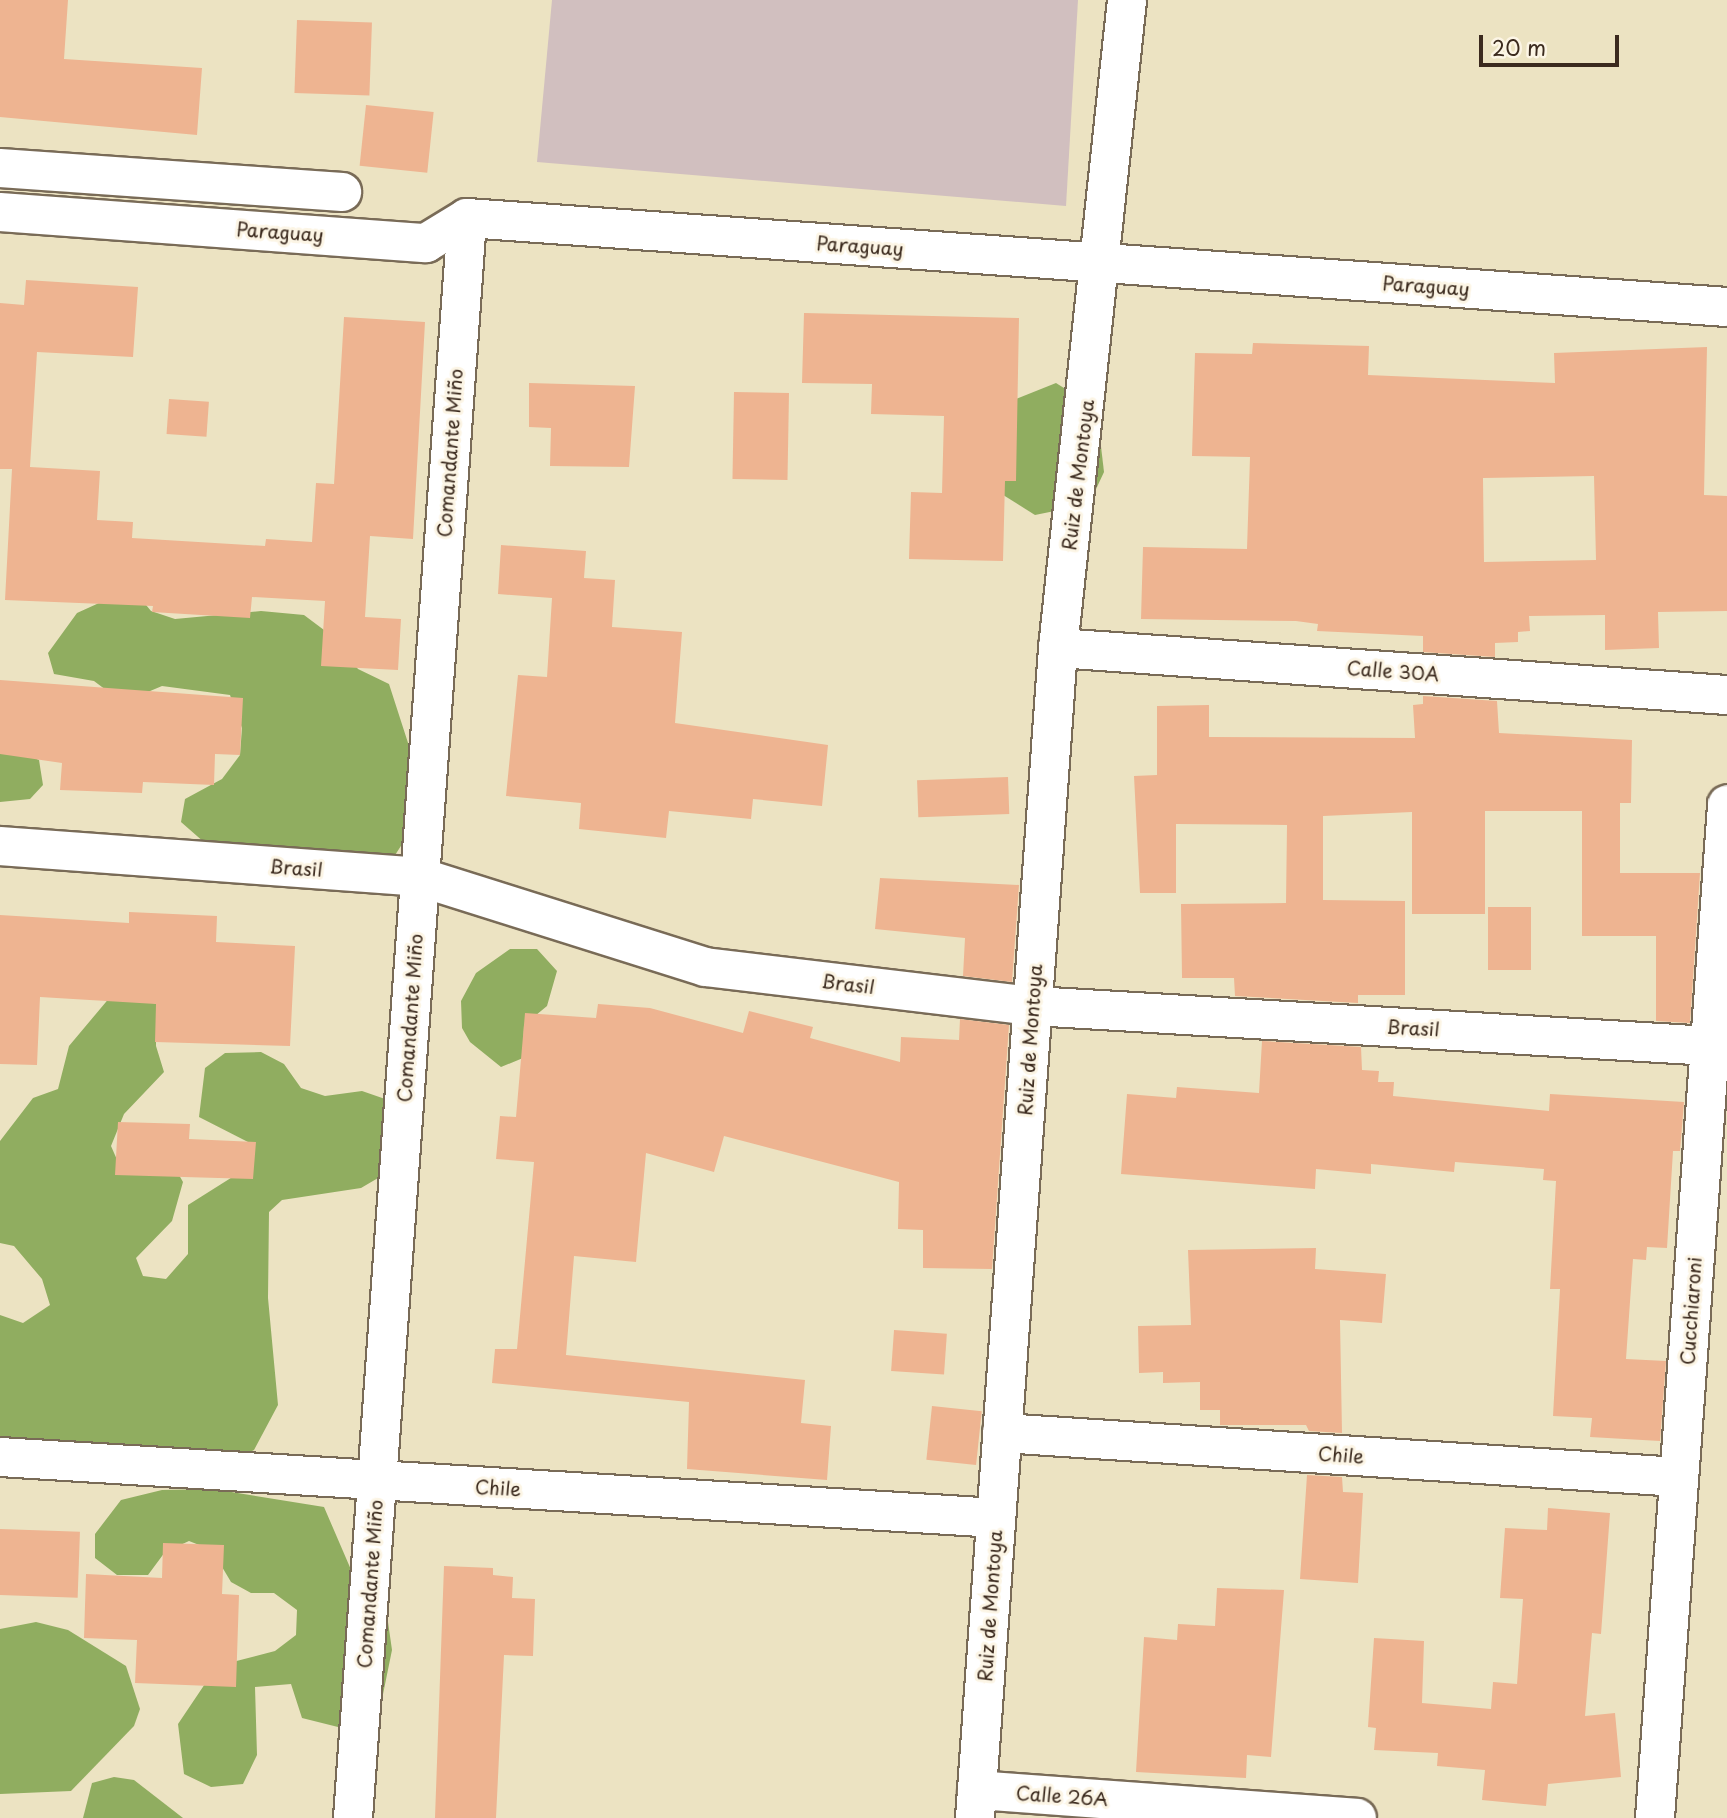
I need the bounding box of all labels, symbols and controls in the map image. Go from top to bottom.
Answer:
scale bar [1482,21,1622,65]
text: 20 m [1492,31,1546,63]
street label: Paraguay [236,218,324,246]
street label: Paraguay [816,232,904,260]
street label: Paraguay [1382,272,1470,300]
street label: Comandante Miño [433,368,467,538]
street label: Ruiz de Montoya [1057,397,1099,553]
street label: Calle 30A [1346,656,1440,686]
street label: Brasil [269,855,323,881]
street label: Comandante Miño [393,933,427,1103]
street label: Ruiz de Montoya [1013,963,1047,1117]
street label: Brasil [820,969,876,999]
street label: Brasil [1386,1015,1440,1041]
street label: Cucchiaroni [1676,1256,1706,1366]
street label: Chile [1317,1442,1365,1468]
street label: Chile [474,1475,522,1501]
street label: Comandante Miño [353,1499,387,1669]
street label: Ruiz de Montoya [973,1529,1007,1683]
street label: Calle 26A [1015,1781,1109,1811]

